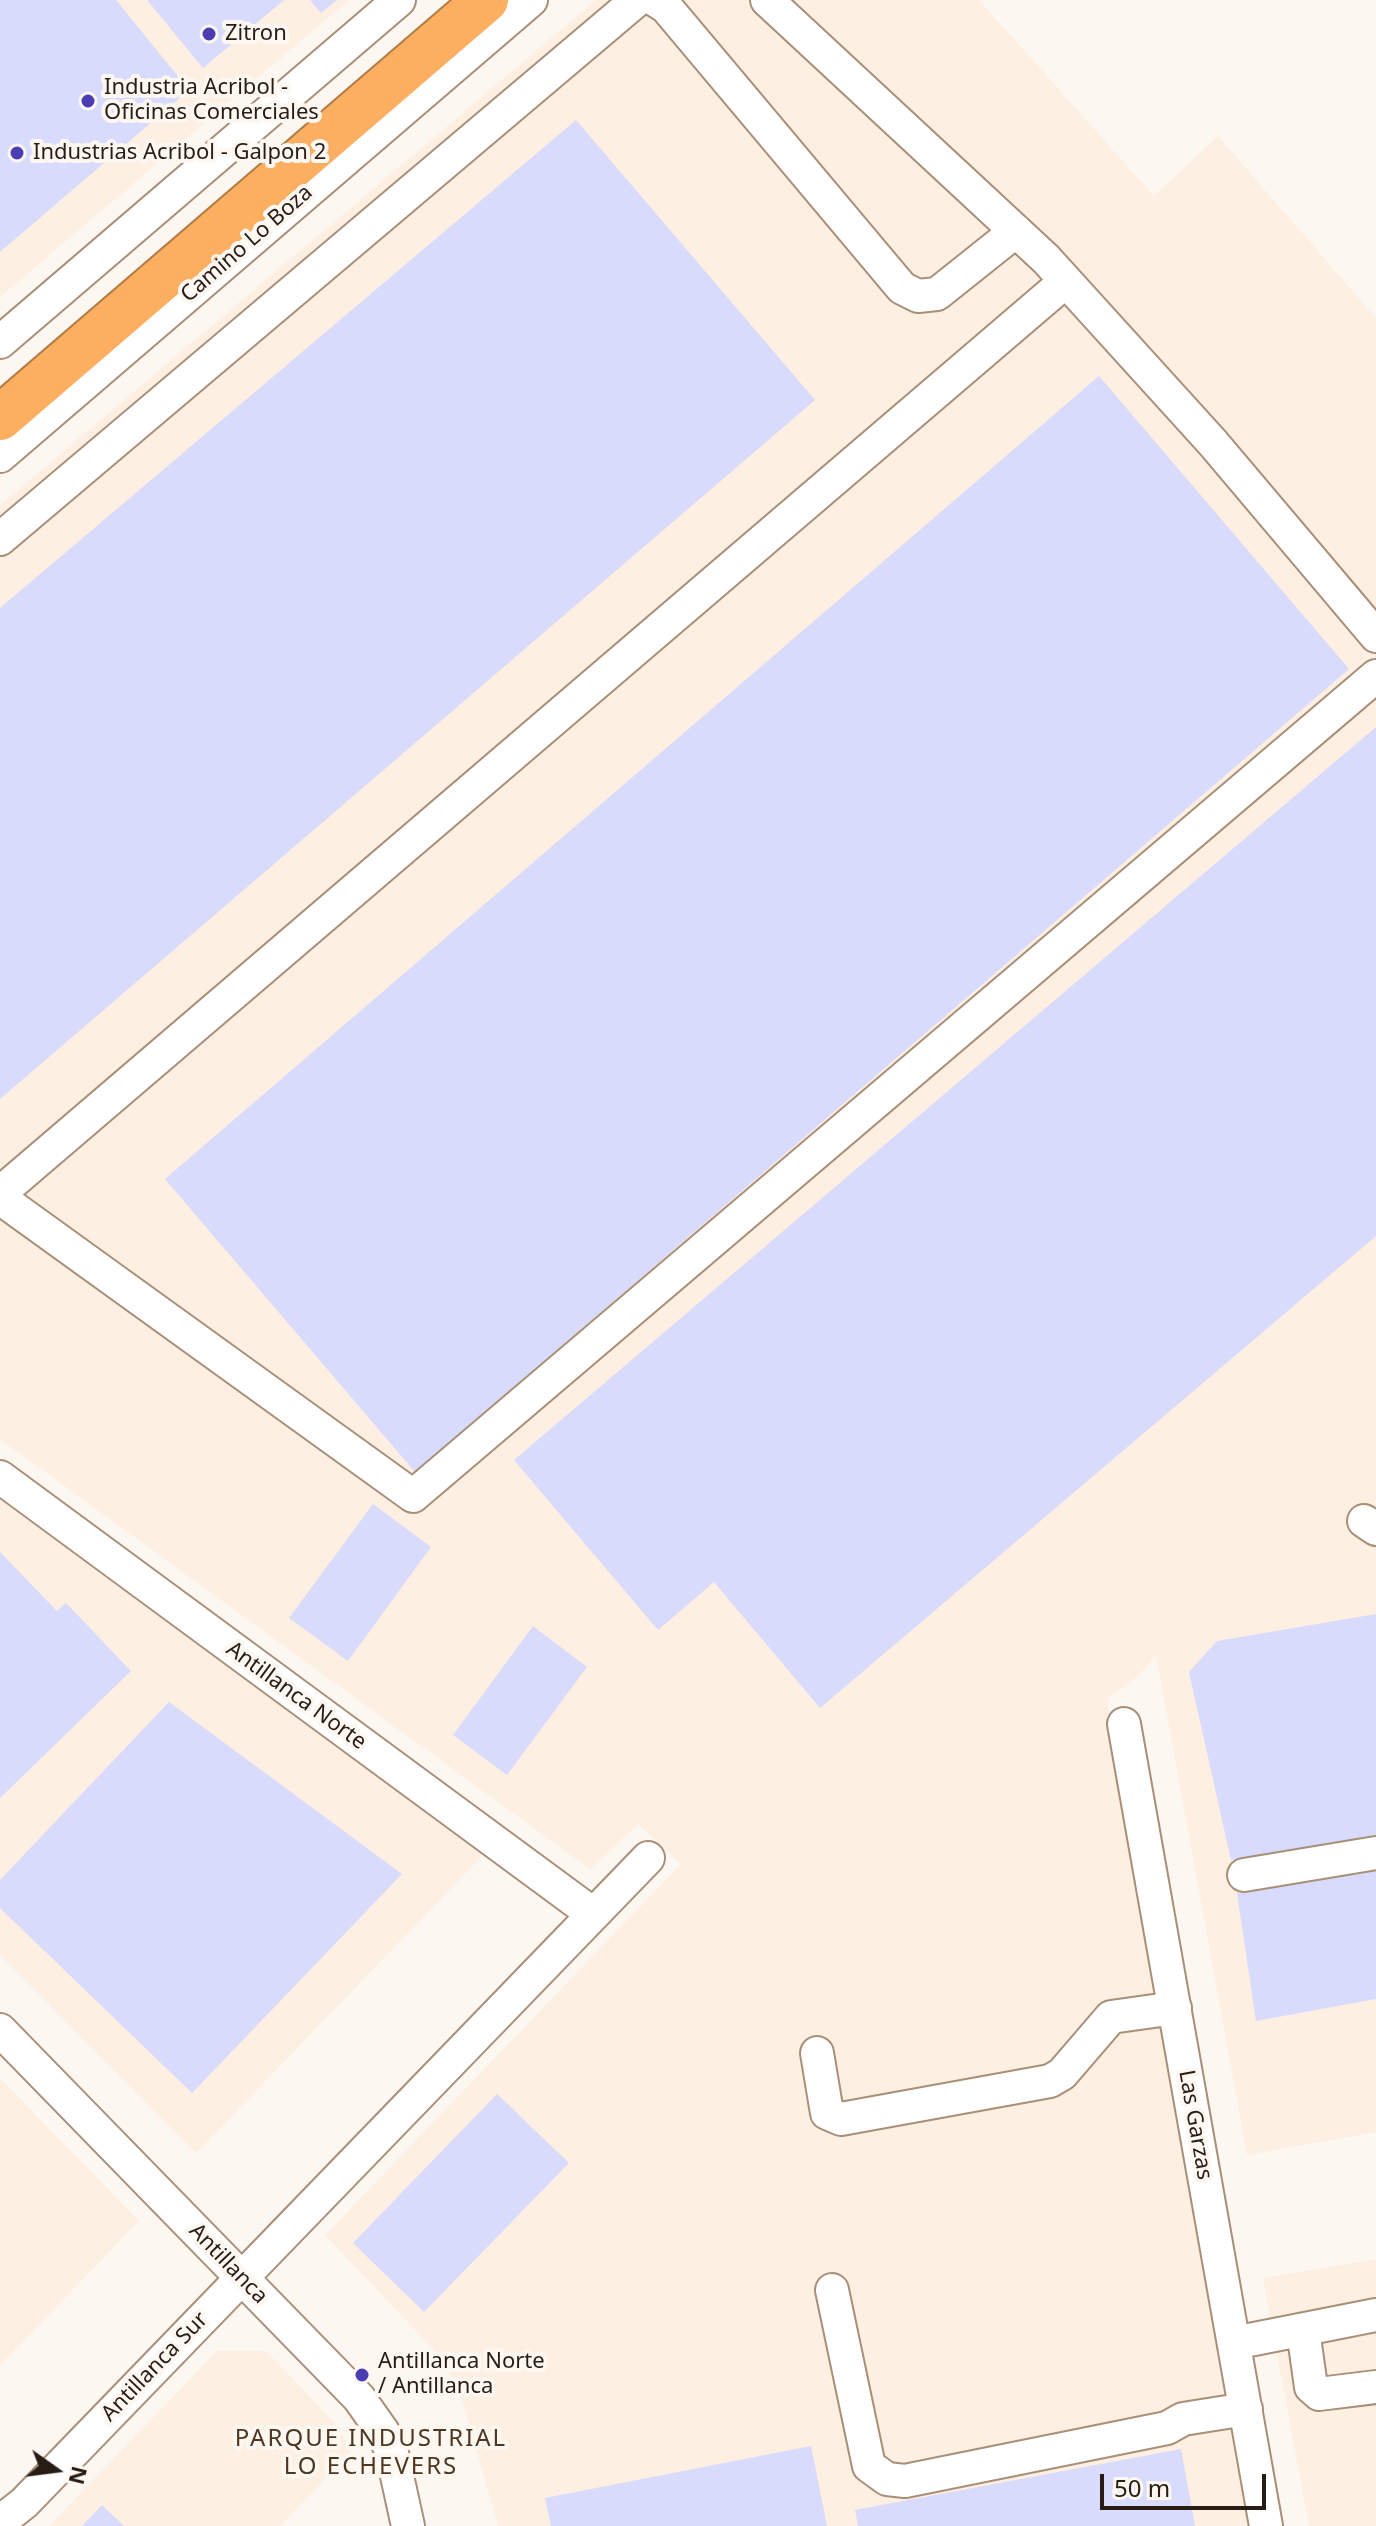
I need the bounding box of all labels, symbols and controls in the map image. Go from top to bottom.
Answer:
place label: Zitron [225,21,287,47]
marker: Zitron [200,25,218,43]
place label: Industria Acribol - Oficinas Comerciales [104,75,319,126]
marker: Industria Acribol - Oficinas Comerciales [79,92,97,110]
place label: Industrias Acribol - Galpon 2 [33,140,326,166]
marker: Industrias Acribol - Galpon 2 [8,144,26,162]
street label: Camino Lo Boza [176,180,318,308]
street label: Antillanca Norte [221,1636,371,1756]
street label: Las Garzas [1172,2068,1218,2182]
street label: Antillanca [183,2218,273,2310]
street label: Antillanca Sur [96,2307,214,2427]
place label: Antillanca Norte / Antillanca [378,2349,545,2400]
marker: Antillanca Norte / Antillanca [353,2366,371,2384]
district label: PARQUE INDUSTRIAL LO ECHEVERS [235,2425,507,2481]
north arrow [16,2430,96,2510]
scale bar [1104,2458,1270,2508]
text: N [63,2463,96,2488]
text: 50 m [1114,2471,1170,2504]

